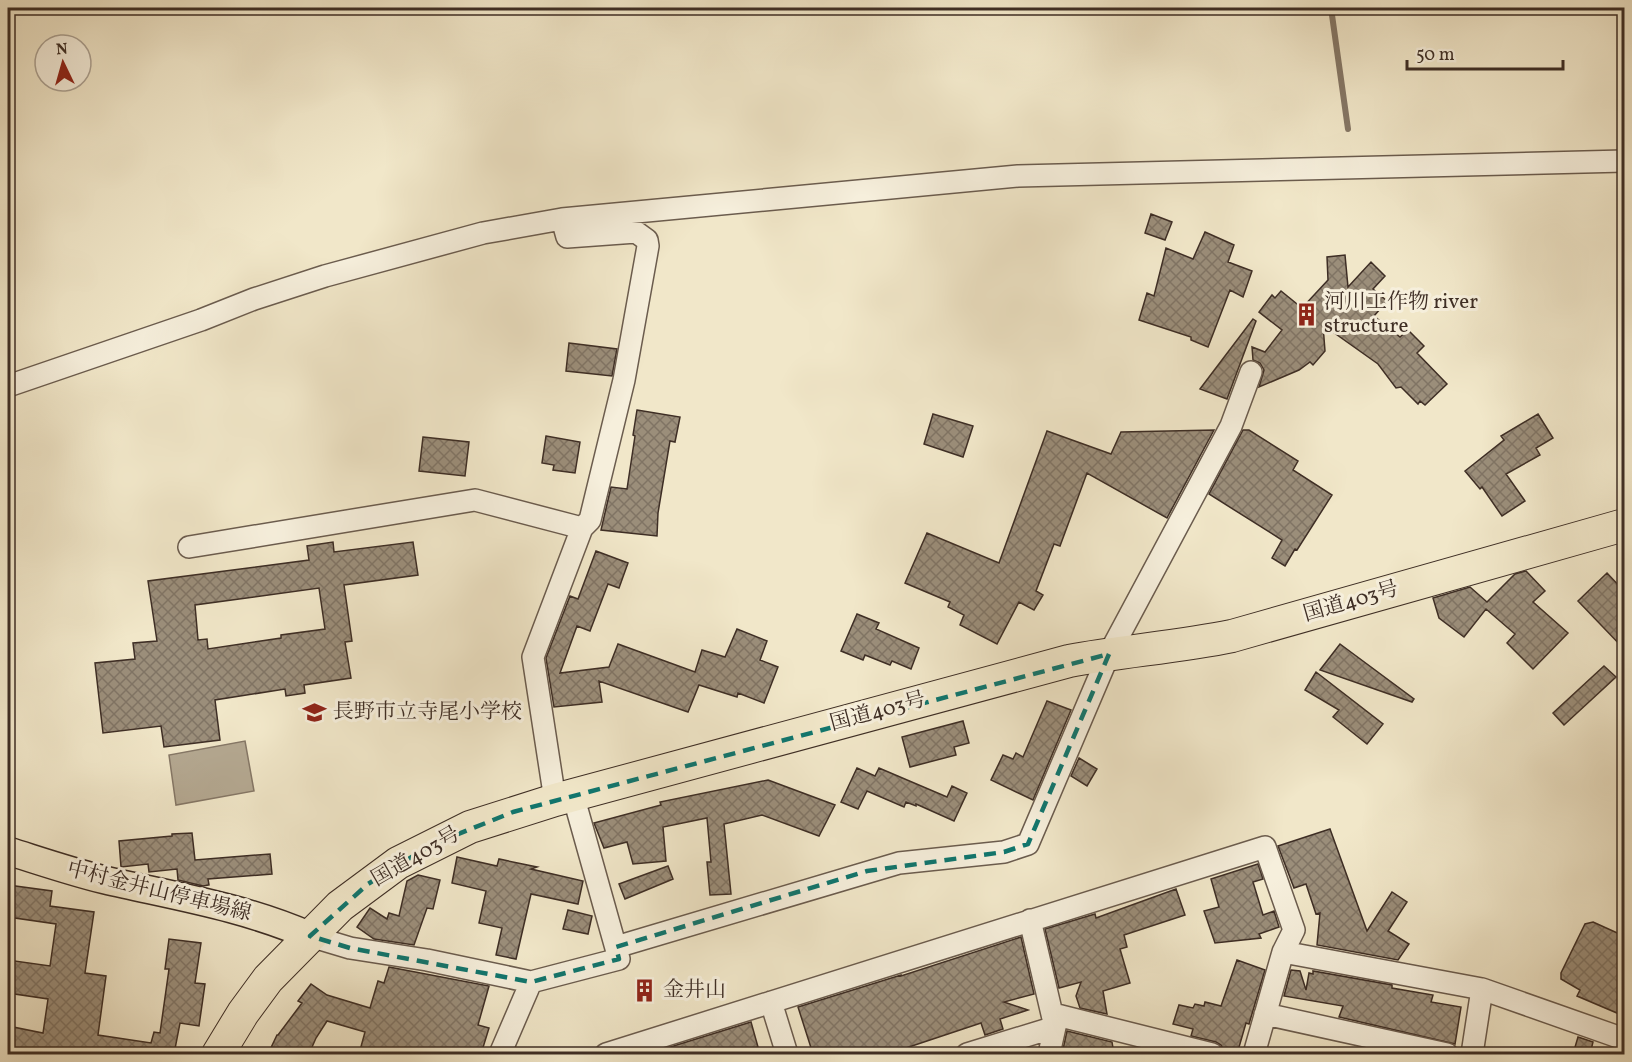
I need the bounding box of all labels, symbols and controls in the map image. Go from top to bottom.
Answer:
north arrow [33,33,93,93]
scale bar [1407,33,1563,71]
text: N [55,39,69,62]
text: 50 m [1416,43,1455,68]
place label: 河川工作物 river structure [1324,288,1478,341]
building icon: 河川工作物 river structure [1293,301,1319,327]
street label: 国道403号 [1300,575,1402,629]
street label: 国道403号 [827,685,929,739]
place label: 長野市立寺尾小学校 [333,698,522,727]
school or university icon: 長野市立寺尾小学校 [302,699,328,725]
street label: 国道403号 [366,820,466,894]
street label: 中村金井山停車場線 [64,855,254,929]
place label: 金井山 [663,976,726,1005]
building icon: 金井山 [632,977,658,1003]

